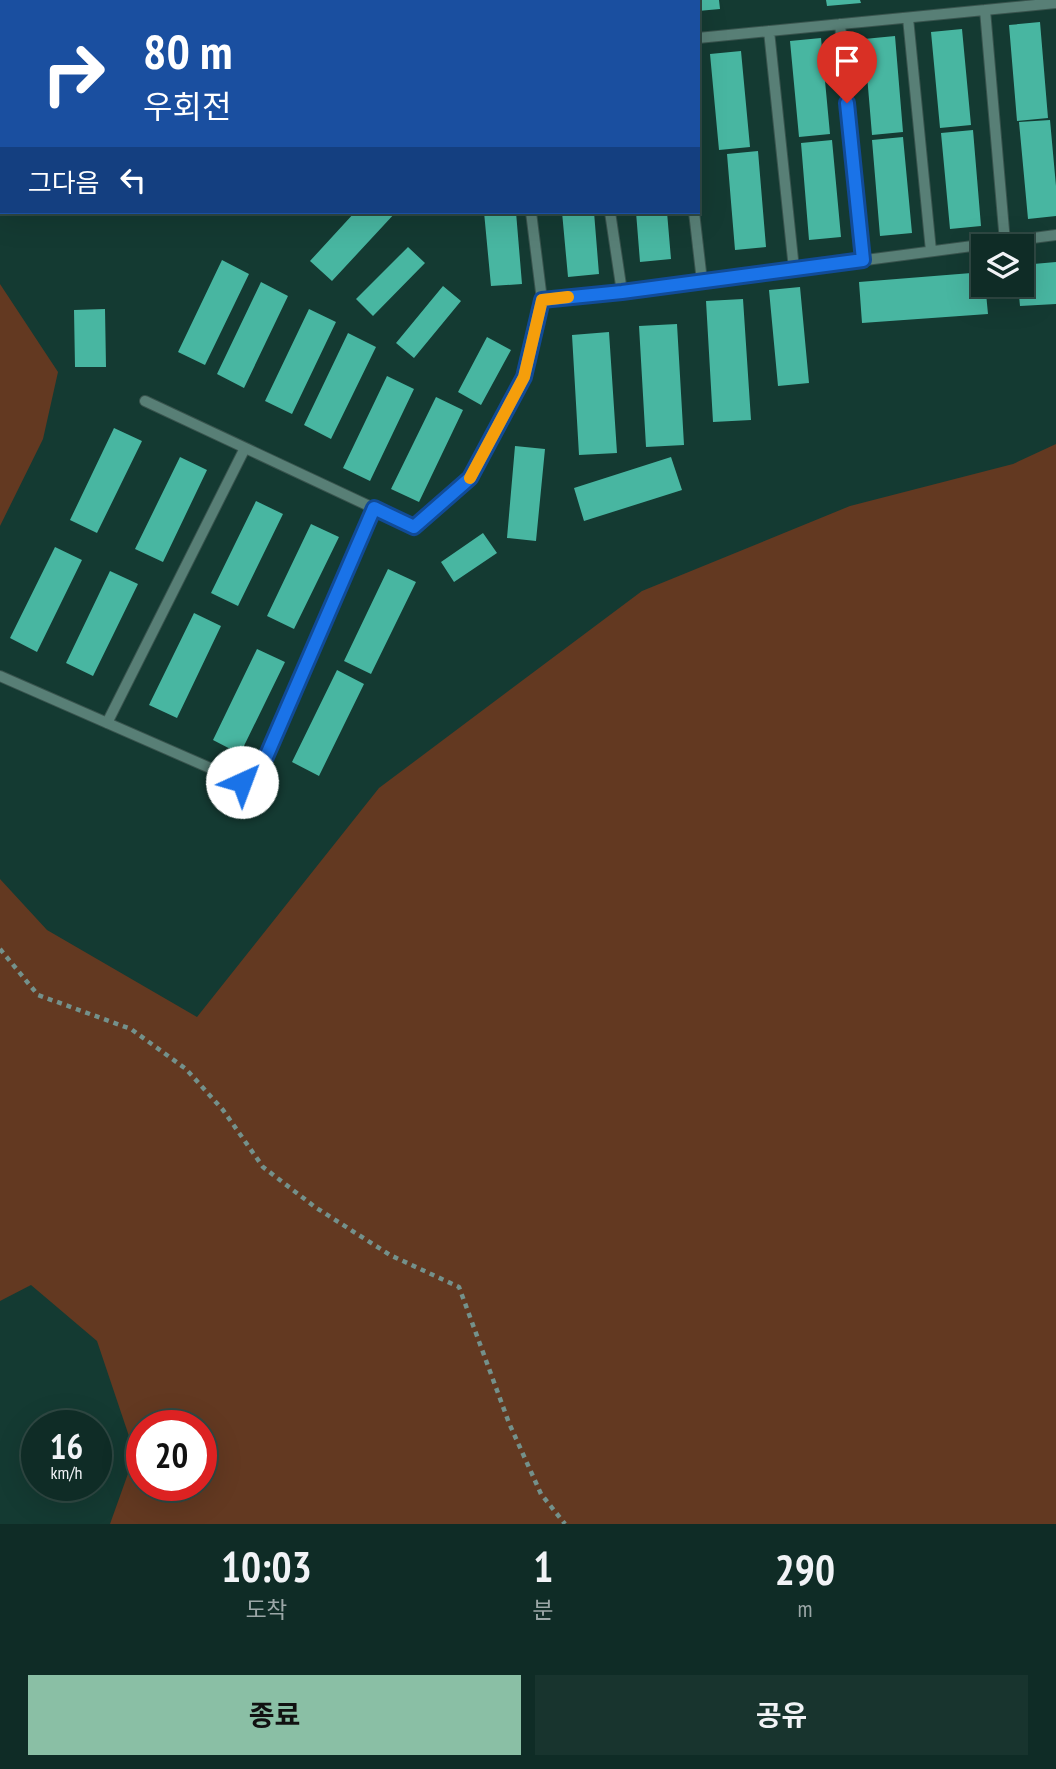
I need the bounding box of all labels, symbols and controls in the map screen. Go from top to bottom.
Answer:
text: 80 m [143,19,232,83]
icon: right [28,28,119,119]
pin [817,31,877,103]
icon: arrive [828,42,866,80]
text: 우회전 [143,85,231,127]
icon: left [114,161,152,199]
text: 그다음 [28,166,100,199]
map controls [971,234,1034,297]
button: layers [971,234,1034,297]
position arrow [205,745,279,819]
speed limit sign: 20 [126,1410,217,1501]
text: 16 [50,1423,83,1469]
text: km/h [51,1461,82,1484]
text: 10:03 [221,1539,312,1594]
text: 1 [533,1539,553,1594]
text: 290 [775,1542,835,1597]
text: m [797,1594,812,1623]
text: 도착 [245,1595,288,1624]
text: 분 [533,1595,554,1624]
button: 종료 [28,1675,521,1755]
button: 공유 [535,1675,1028,1755]

